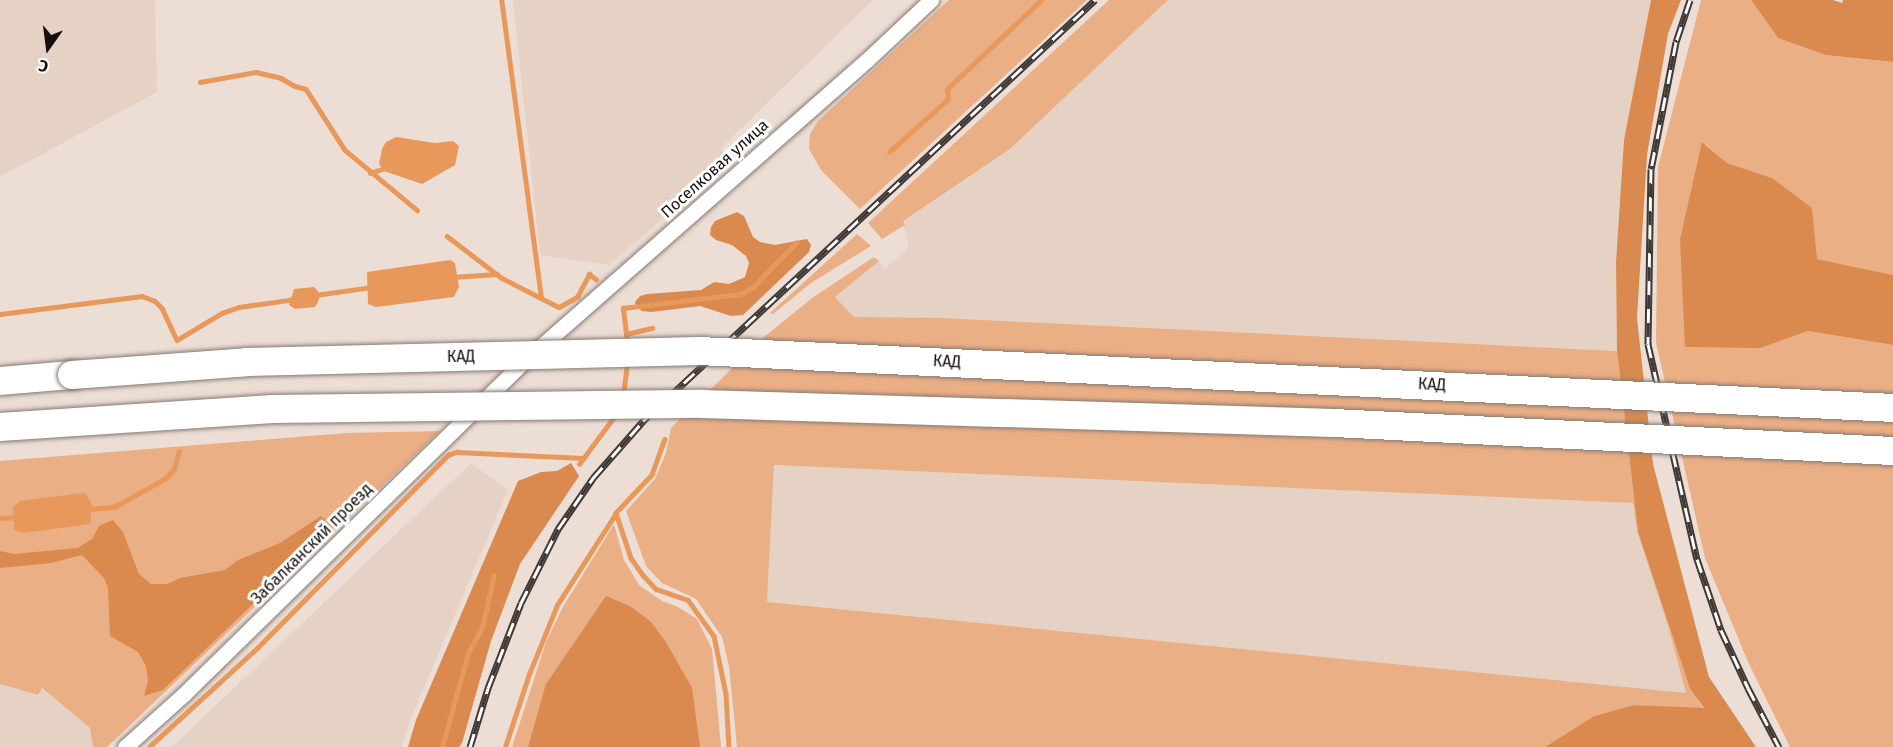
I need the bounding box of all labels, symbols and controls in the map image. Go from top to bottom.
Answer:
north arrow [18,18,78,78]
text: С [37,56,50,76]
street label: Поселковая улица [657,116,773,222]
street label: КАД [447,347,475,367]
street label: КАД [932,352,962,372]
street label: КАД [1417,375,1447,395]
street label: Забалканский проезд [248,480,376,608]

